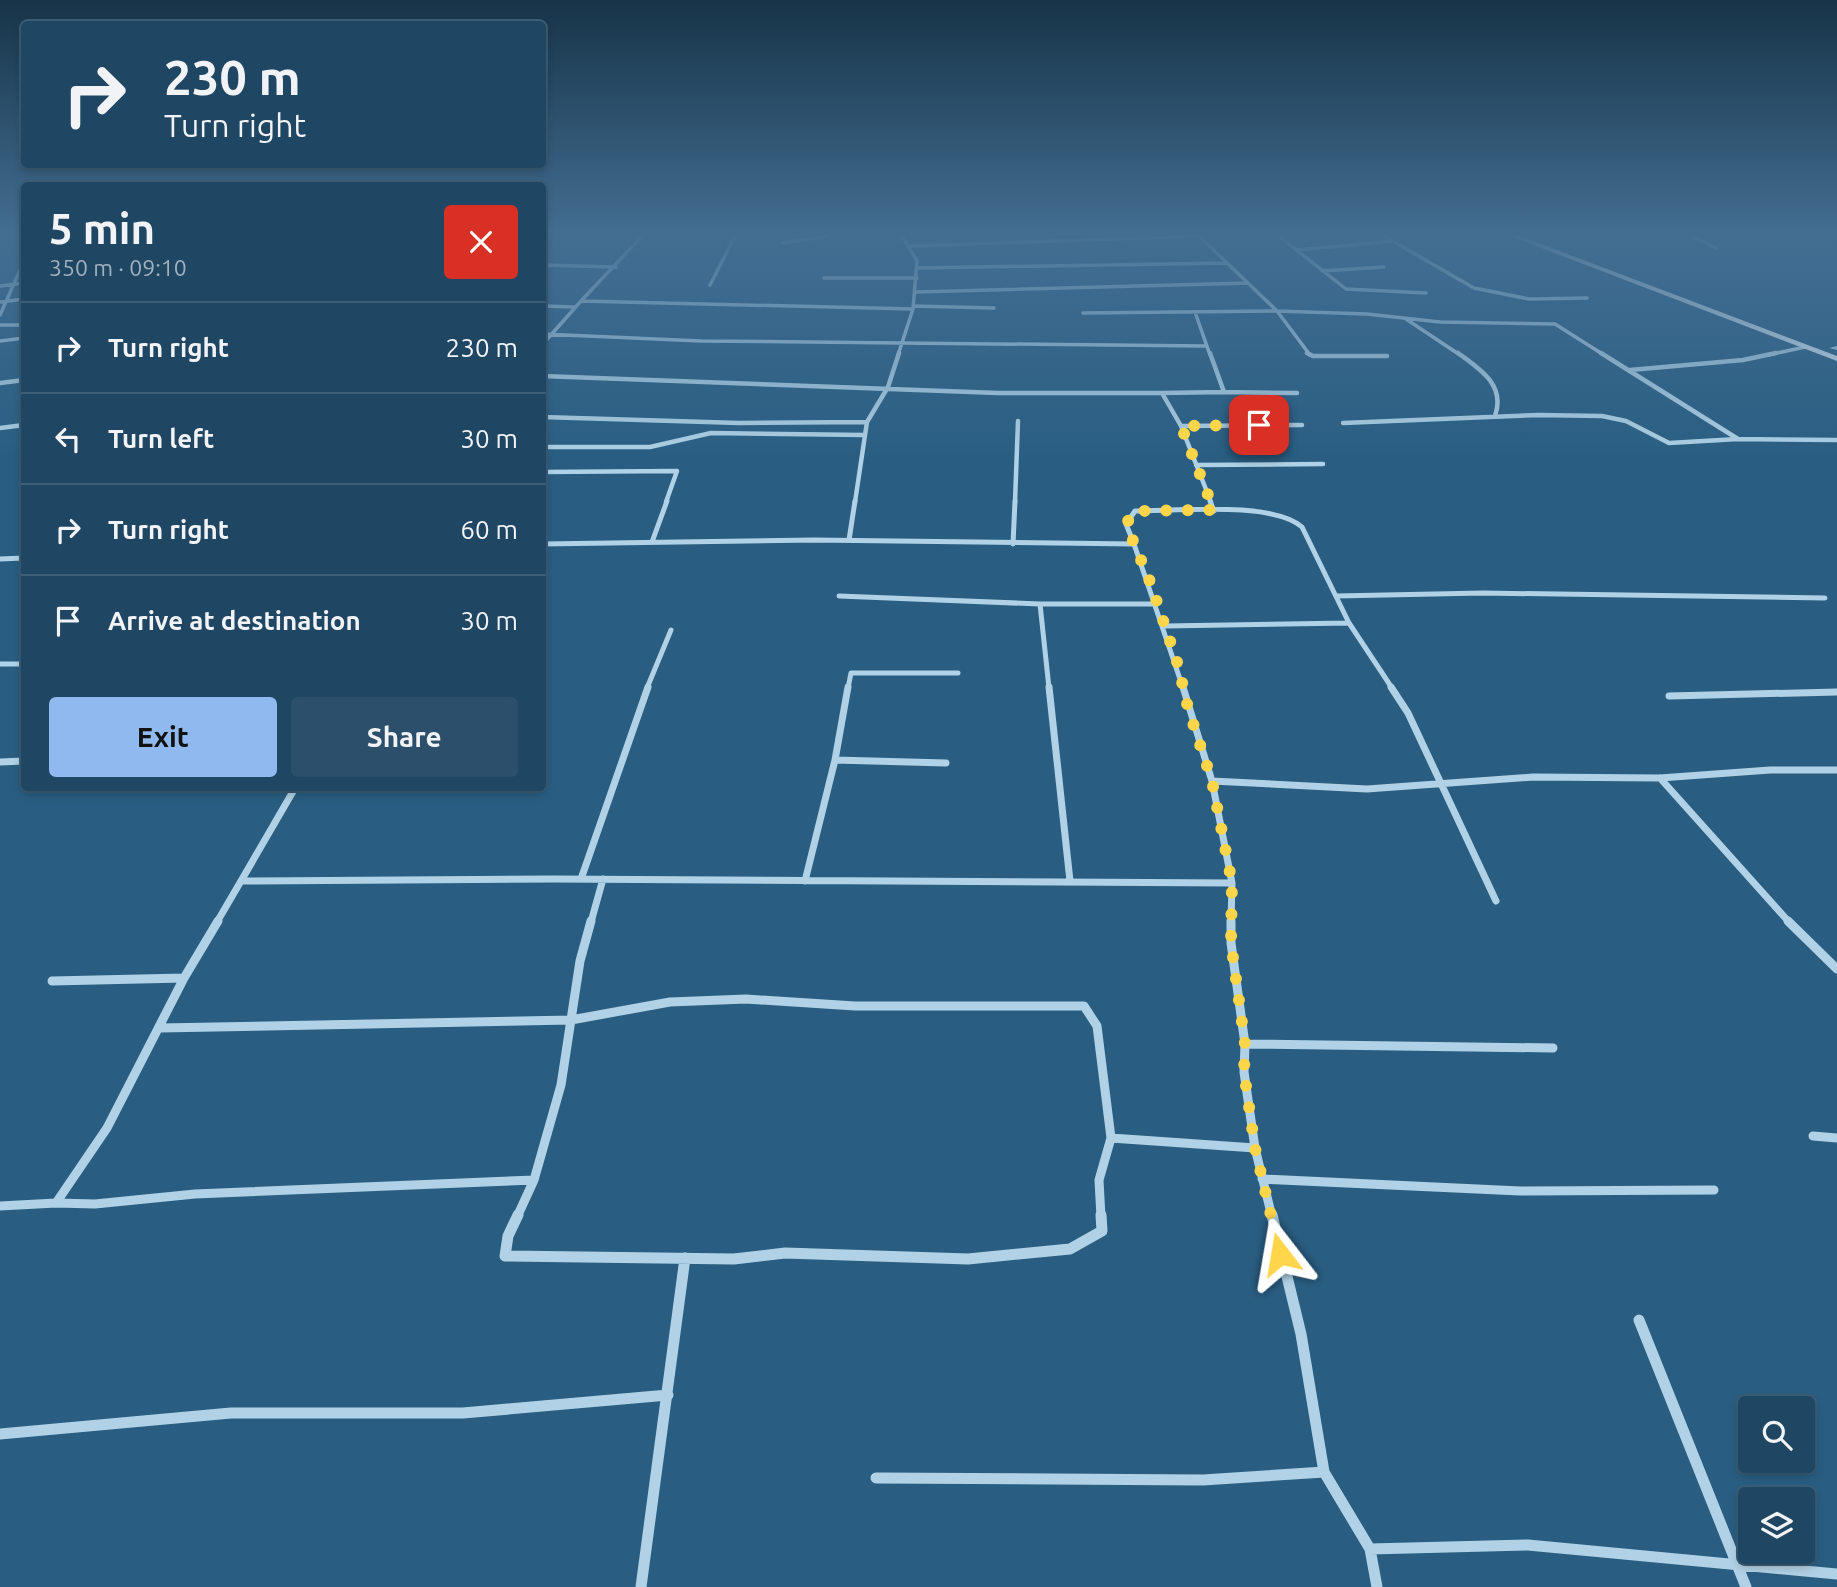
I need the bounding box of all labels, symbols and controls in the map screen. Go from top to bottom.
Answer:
icon: right [49,49,140,140]
text: 230 m [164,49,301,104]
text: Turn right [164,107,306,143]
text: 5 min [49,205,155,252]
button: close [444,205,518,279]
text: 350 m · 09:10 [49,255,187,280]
icon: right [49,329,87,367]
text: Turn right [108,333,229,362]
text: 230 m [446,333,518,362]
pin [1229,395,1289,455]
icon: arrive [1240,406,1278,444]
icon: left [49,420,87,458]
text: Turn left [108,424,214,453]
text: 30 m [460,424,518,453]
icon: right [49,511,87,549]
text: Turn right [108,515,229,544]
text: 60 m [460,515,518,544]
icon: arrive [49,602,87,640]
text: Arrive at destination [108,606,361,635]
text: 30 m [460,606,518,635]
button: Exit [49,697,277,777]
button: Share [291,697,518,777]
position arrow [1243,1217,1317,1291]
map controls [1738,1396,1815,1564]
button: search [1738,1396,1815,1473]
button: layers [1738,1487,1815,1564]

